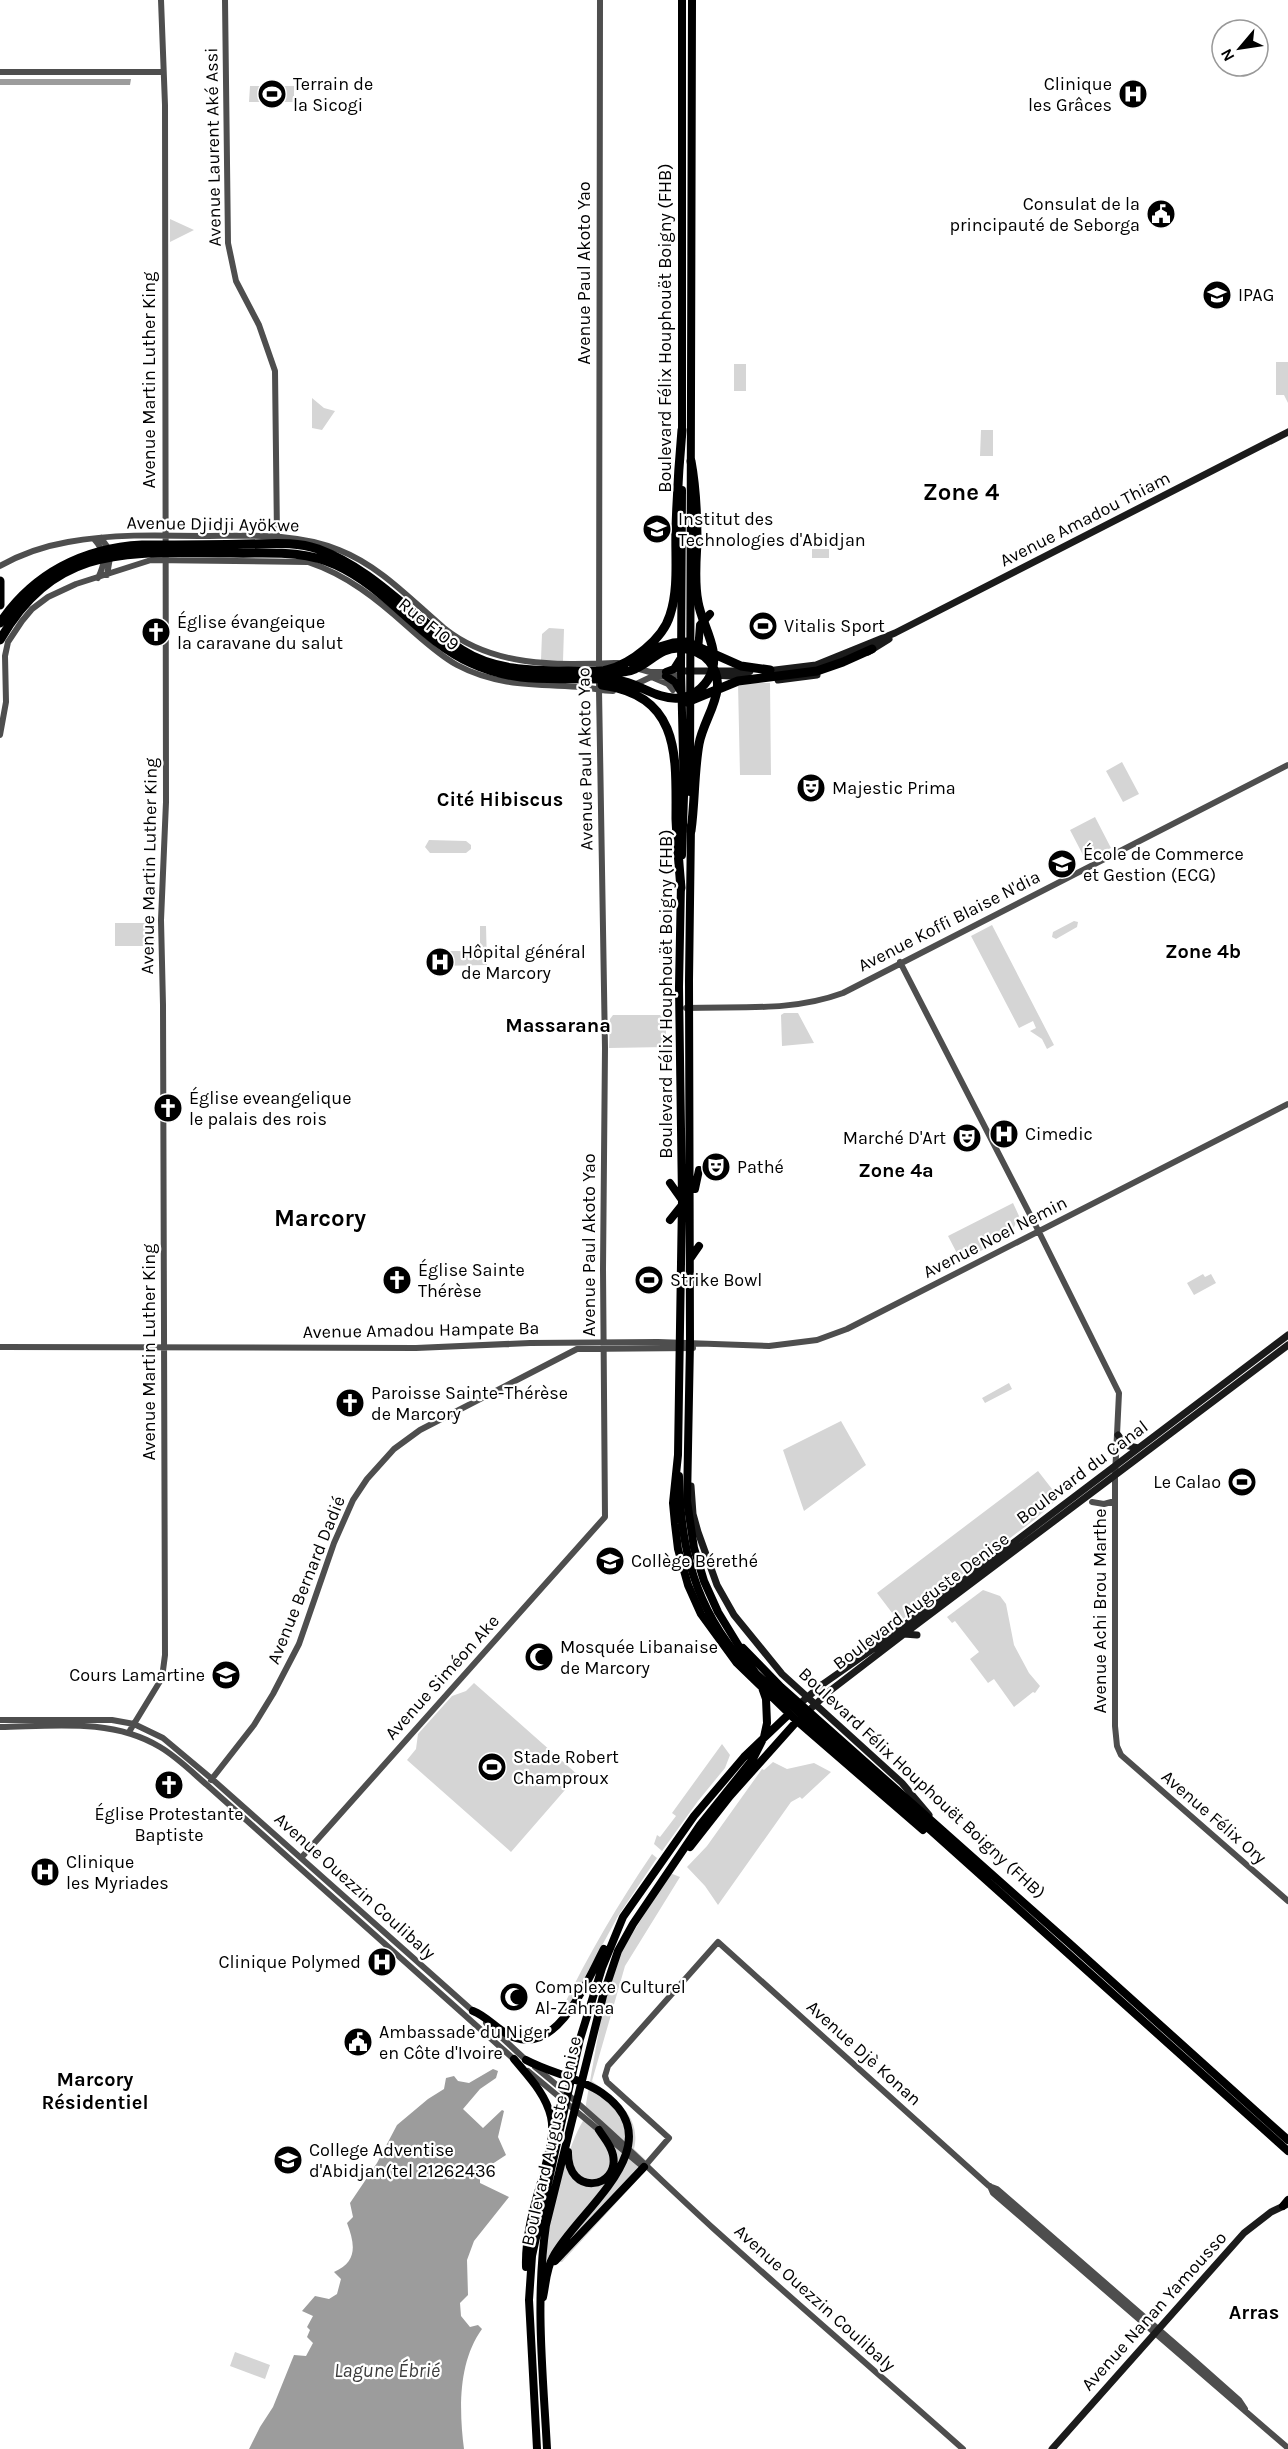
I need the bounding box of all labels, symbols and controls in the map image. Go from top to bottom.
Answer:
north arrow [1210,18,1270,78]
text: N [1216,45,1238,65]
street label: Avenue Laurent Aké Assi [200,47,226,247]
place label: Terrain de la Sicogi [293,73,373,116]
place label: Clinique les Grâces [1028,73,1112,116]
sports icon: Terrain de la Sicogi [256,78,288,110]
hospital icon: Clinique les Grâces [1117,78,1149,110]
street label: Boulevard Félix Houphouët Boigny (FHB) [654,163,676,493]
street label: Avenue Paul Akoto Yao [573,181,595,365]
place label: Consulat de la principauté de Seborga [949,193,1140,236]
public building icon: Consulat de la principauté de Seborga [1145,198,1177,230]
street label: Avenue Martin Luther King [138,272,160,488]
school or university icon: IPAG [1201,279,1233,311]
place label: IPAG [1238,284,1274,306]
street label: Avenue Amadou Thiam [996,466,1174,572]
district label: Zone 4 [923,478,999,506]
place label: Institut des Technologies d'Abidjan [678,508,866,551]
street label: Avenue Djidji Ayökwe [126,511,300,537]
school or university icon: Institut des Technologies d'Abidjan [641,513,673,545]
street label: Rue F109 [394,593,464,655]
place label: Église évangeique la caravane du salut [177,610,343,654]
sports icon: Vitalis Sport [747,610,779,642]
place label: Vitalis Sport [784,615,885,637]
church icon: Église évangeique la caravane du salut [140,616,172,648]
street label: Avenue Paul Akoto Yao [572,667,598,851]
street label: Avenue Martin Luther King [136,757,162,975]
theatre icon: Majestic Prima [795,772,827,804]
place label: Majestic Prima [832,777,956,799]
district label: Cité Hibiscus [437,788,563,811]
street label: Boulevard Félix Houphouët Boigny (FHB) [655,829,677,1159]
place label: École de Commerce et Gestion (ECG) [1083,842,1244,886]
school or university icon: École de Commerce et Gestion (ECG) [1046,848,1078,880]
street label: Avenue Koffi Blaise N'dia [854,865,1044,977]
district label: Zone 4b [1165,940,1241,963]
place label: Hôpital général de Marcory [461,941,586,984]
hospital icon: Hôpital général de Marcory [424,946,456,978]
district label: Massarana [505,1014,611,1037]
place label: Église eveangelique le palais des rois [189,1086,351,1130]
church icon: Église eveangelique le palais des rois [152,1092,184,1124]
hospital icon: Cimedic [988,1118,1020,1150]
theatre icon: Marché D'Art [951,1122,983,1154]
place label: Cimedic [1025,1123,1093,1145]
place label: Marché D'Art [843,1127,946,1149]
theatre icon: Pathé [700,1151,732,1183]
street label: Avenue Paul Akoto Yao [578,1153,600,1337]
place label: Pathé [737,1156,784,1178]
district label: Zone 4a [858,1159,934,1182]
street label: Avenue Noel Nemin [919,1191,1071,1283]
district label: Marcory [274,1204,366,1232]
street label: Avenue Martin Luther King [138,1244,160,1460]
place label: Église Sainte Thérèse [418,1258,525,1302]
church icon: Église Sainte Thérèse [381,1264,413,1296]
sports icon: Strike Bowl [633,1264,665,1296]
place label: Strike Bowl [670,1269,762,1291]
street label: Avenue Amadou Hampate Ba [302,1317,540,1343]
place label: Paroisse Sainte-Thérèse de Marcory [371,1382,568,1425]
church icon: Paroisse Sainte-Thérèse de Marcory [334,1387,366,1419]
street label: Boulevard du Canal [1012,1415,1152,1529]
sports icon: Le Calao [1226,1466,1258,1498]
place label: Le Calao [1153,1471,1221,1493]
street label: Avenue Bernard Dadié [262,1493,350,1667]
street label: Avenue Achi Brou Marthe [1089,1509,1111,1713]
street label: Boulevard Auguste Denise [829,1528,1013,1674]
school or university icon: Collège Bérethé [594,1545,626,1577]
place label: Collège Bérethé [631,1550,758,1572]
street label: Avenue Siméon Ake [380,1610,504,1744]
place label: Mosquée Libanaise de Marcory [560,1636,718,1679]
mosque icon: Mosquée Libanaise de Marcory [523,1641,555,1673]
school or university icon: Cours Lamartine [210,1659,242,1691]
street label: Boulevard Félix Houphouët Boigny (FHB) [794,1663,1050,1903]
place label: Cours Lamartine [69,1664,205,1686]
place label: Stade Robert Champroux [513,1746,619,1789]
sports icon: Stade Robert Champroux [476,1751,508,1783]
street label: Avenue Félix Ory [1157,1765,1272,1869]
church icon: Église Protestante Baptiste [153,1769,185,1801]
place label: Église Protestante Baptiste [95,1802,244,1846]
street label: Avenue Ouezzin Coulibaly [270,1808,440,1965]
place label: Clinique les Myriades [66,1851,169,1894]
hospital icon: Clinique les Myriades [29,1856,61,1888]
hospital icon: Clinique Polymed [366,1946,398,1978]
place label: Clinique Polymed [218,1951,361,1973]
place label: Complexe Culturel Al-Zahraa [535,1976,686,2019]
mosque icon: Complexe Culturel Al-Zahraa [498,1981,530,2013]
street label: Avenue Djè Konan [802,1996,926,2110]
place label: Ambassade du Niger en Côte d'Ivoire [379,2021,550,2064]
public building icon: Ambassade du Niger en Côte d'Ivoire [342,2026,374,2058]
street label: Boulevard Auguste Denise [516,2034,586,2248]
district label: Marcory Résidentiel [41,2068,149,2114]
place label: College Adventise d'Abidjan(tel 21262436 [309,2139,496,2182]
school or university icon: College Adventise d'Abidjan(tel 21262436 [272,2144,304,2176]
street label: Avenue Ouezzin Coulibaly [730,2220,900,2377]
street label: Avenue Nanan Yamousso [1077,2227,1231,2395]
district label: Arras [1229,2301,1279,2324]
water label: Lagune Ébrié [334,2358,441,2382]

